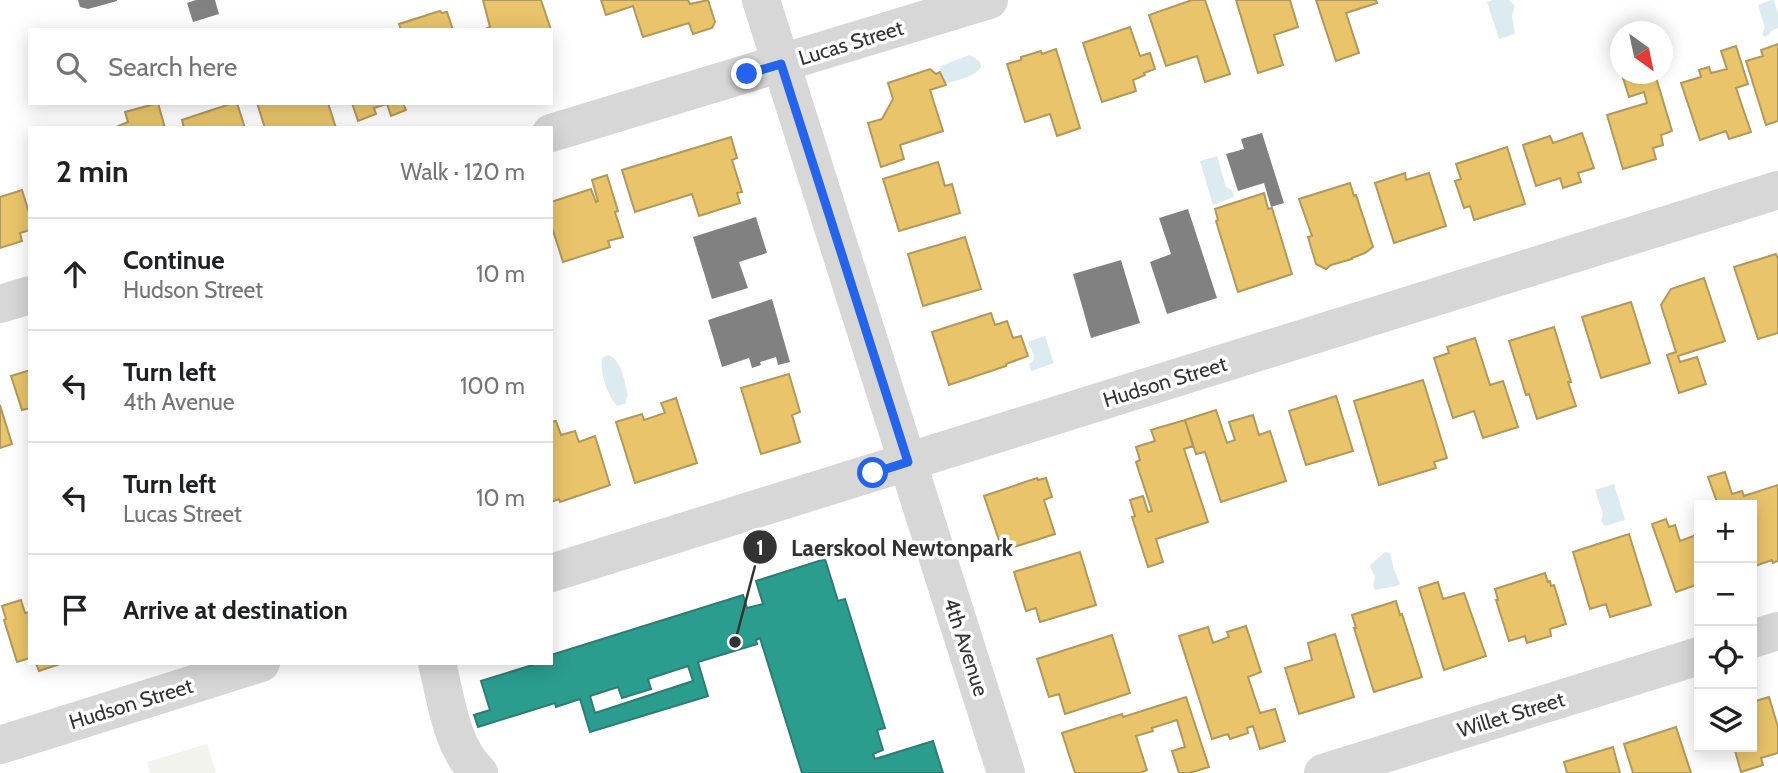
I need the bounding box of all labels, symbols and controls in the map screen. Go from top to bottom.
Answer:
street label: Lucas Street [795,15,906,70]
north arrow [1610,21,1673,84]
search box [28,28,553,105]
icon: search [52,48,90,86]
text: Search here [108,51,237,83]
route end [731,58,762,89]
text: 2 min [56,153,128,190]
text: Walk · 120 m [401,158,525,186]
text: Continue [123,244,225,276]
icon: ahead [56,255,94,293]
text: 10 m [476,260,525,288]
text: Hudson Street [123,276,263,304]
street label: Hudson Street [1100,351,1230,412]
text: Turn left [123,356,216,388]
icon: left [56,367,94,405]
text: 100 m [460,372,525,400]
text: 4th Avenue [123,388,235,416]
route start [857,457,888,488]
text: Turn left [123,468,216,500]
icon: left [56,479,94,517]
text: 10 m [476,484,525,512]
text: Lucas Street [123,500,242,528]
map controls [1694,500,1757,752]
button: + [1694,500,1757,563]
callout: Laerskool Newtonpark [742,525,1027,569]
text: Laerskool Newtonpark [791,534,1014,562]
text: 1 [756,535,764,560]
button: − [1694,563,1757,626]
icon: arrive [56,591,94,629]
text: Arrive at destination [123,594,348,626]
street label: 4th Avenue [939,595,994,699]
button: locate [1694,626,1757,689]
street label: Hudson Street [66,673,196,734]
street label: Willet Street [1454,686,1567,743]
button: layers [1694,689,1757,752]

